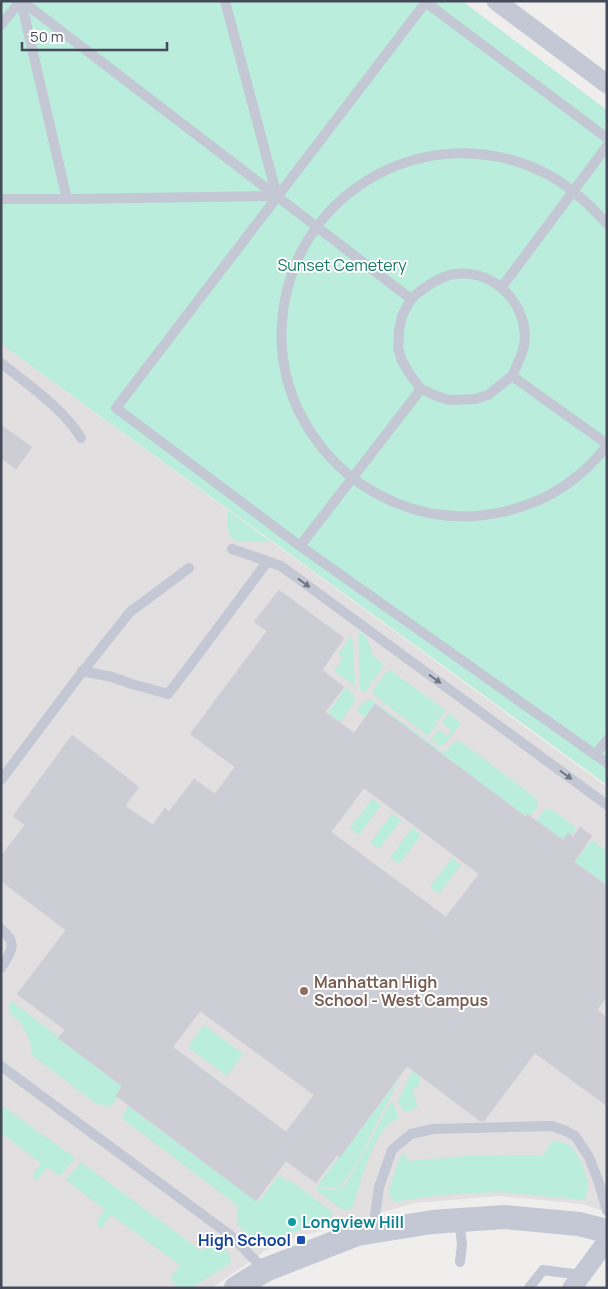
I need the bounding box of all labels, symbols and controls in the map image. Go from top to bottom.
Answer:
scale bar [22,20,168,52]
text: 50 m [30,26,64,47]
park label: Sunset Cemetery [277,254,407,276]
one-way arrow [297,577,310,588]
one-way arrow [428,673,441,684]
one-way arrow [559,770,573,780]
place label: Manhattan High School - West Campus [314,971,488,1011]
marker: Manhattan High School - West Campus [298,985,310,997]
place label: Longview Hill [302,1211,404,1233]
marker: Longview Hill [286,1216,298,1228]
place label: High School [198,1229,291,1251]
marker: High School [295,1234,307,1246]

